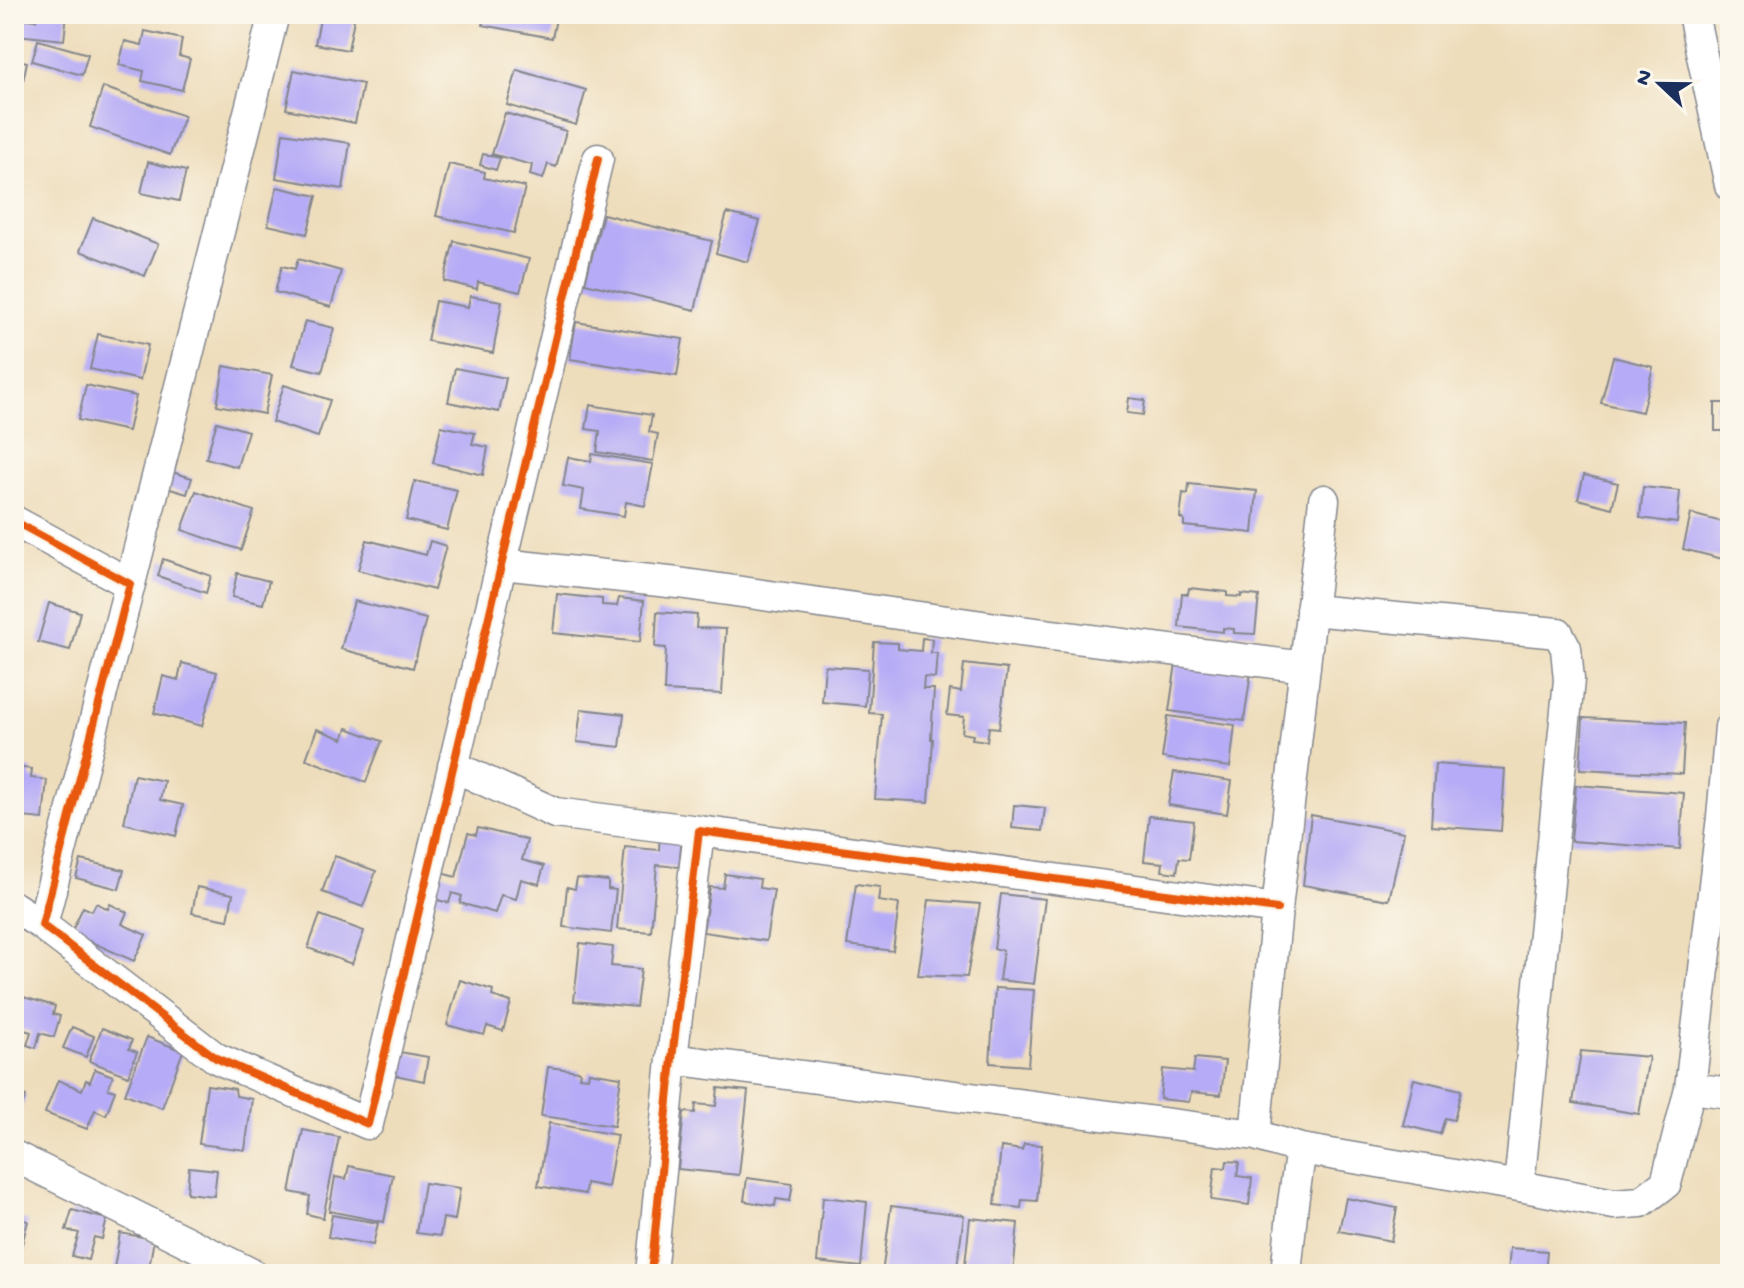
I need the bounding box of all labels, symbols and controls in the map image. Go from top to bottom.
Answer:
north arrow [1620,44,1700,124]
text: N [1630,66,1660,90]

